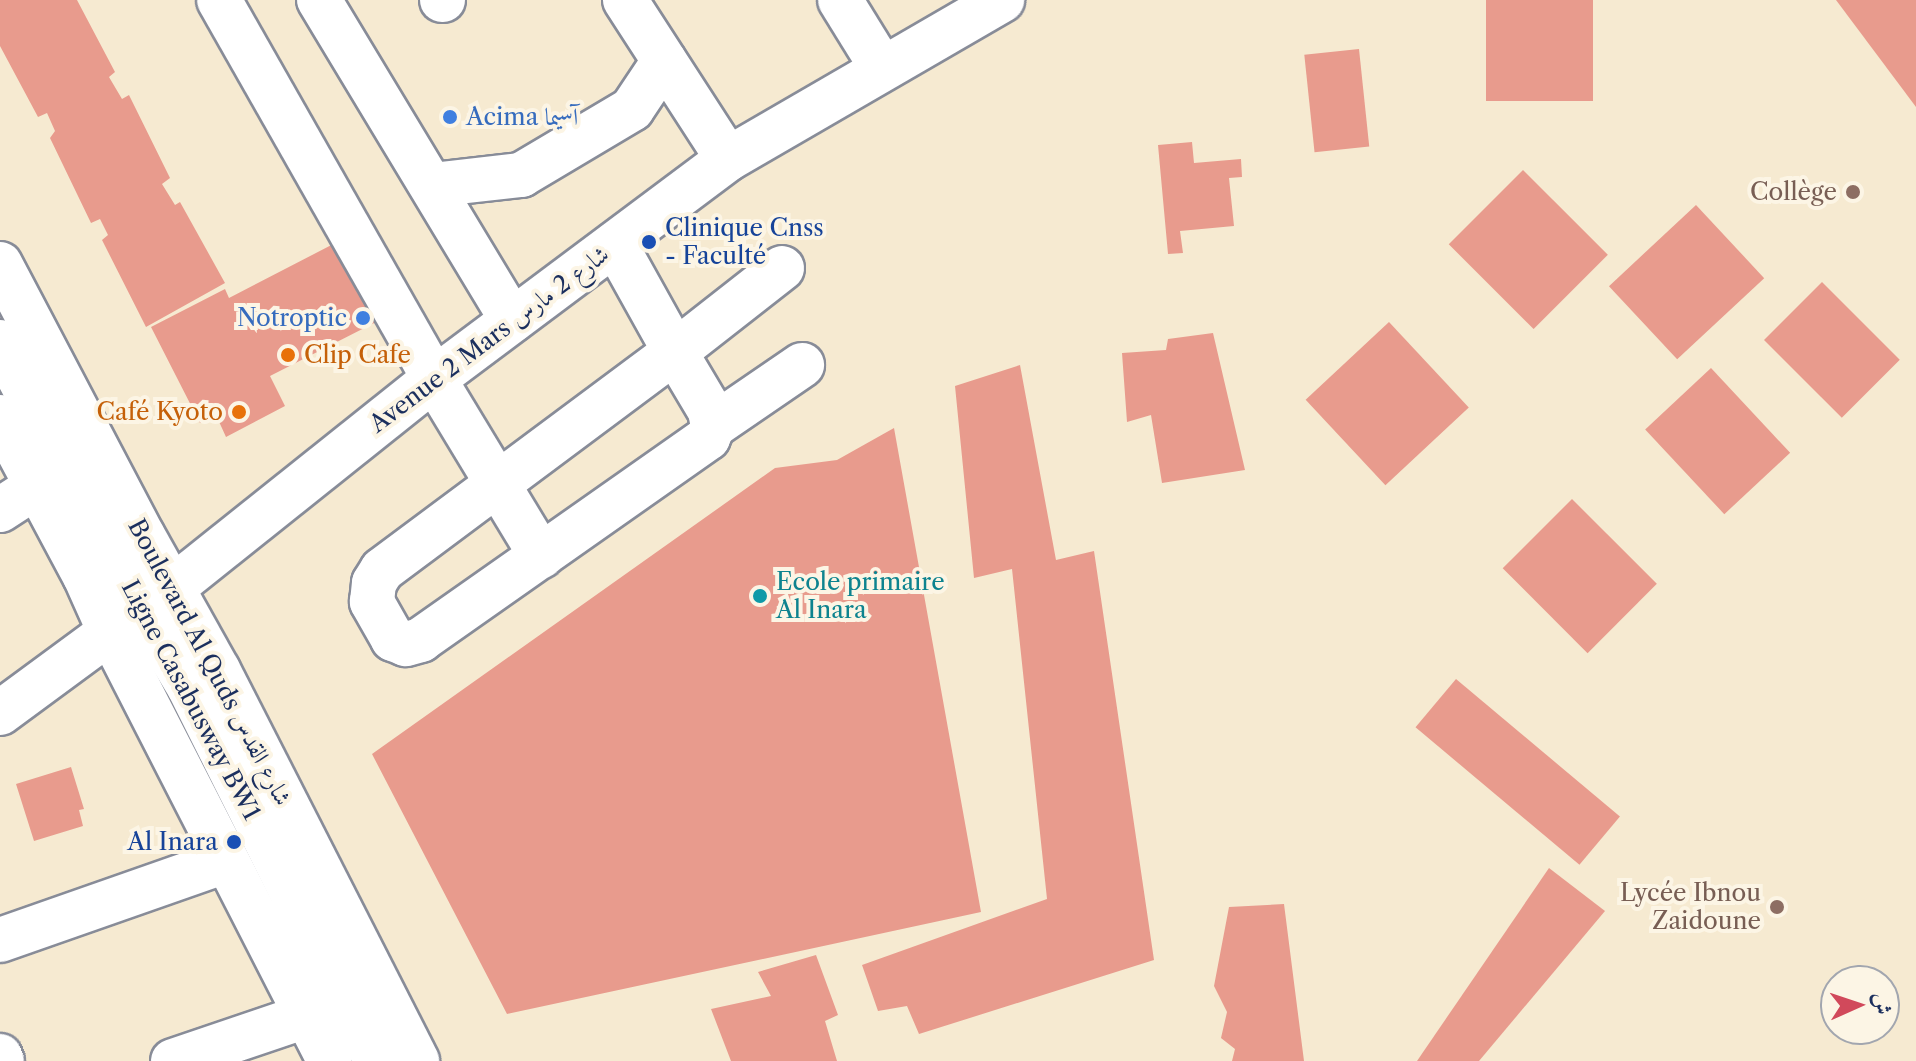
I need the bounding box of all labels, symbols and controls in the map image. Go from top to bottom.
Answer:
place label: Acima آسيما [466,103,578,131]
marker: Acima آسيما [441,108,459,126]
place label: Collège [1750,178,1837,206]
marker: Collège [1844,183,1862,201]
place label: Clinique Cnss - Faculté [665,214,824,270]
marker: Clinique Cnss - Faculté [640,233,658,251]
street label: Avenue 2 Mars شارع 2 مارس [364,240,614,438]
place label: Notroptic [237,304,347,332]
marker: Notroptic [354,309,372,327]
place label: Clip Cafe [304,341,411,369]
marker: Clip Cafe [279,346,297,364]
place label: Café Kyoto [97,398,223,426]
marker: Café Kyoto [230,403,248,421]
street label: Boulevard Al Quds شارع القدس [122,513,298,811]
place label: Ecole primaire Al Inara [776,568,945,624]
street label: Ligne Casabusway BW1 [115,575,267,825]
marker: Ecole primaire Al Inara [751,587,769,605]
place label: Al Inara [127,828,218,856]
marker: Al Inara [225,833,243,851]
place label: Lycée Ibnou Zaidoune [1620,879,1761,935]
marker: Lycée Ibnou Zaidoune [1768,898,1786,916]
north arrow [1820,965,1900,1045]
text: ش [1868,992,1897,1015]

